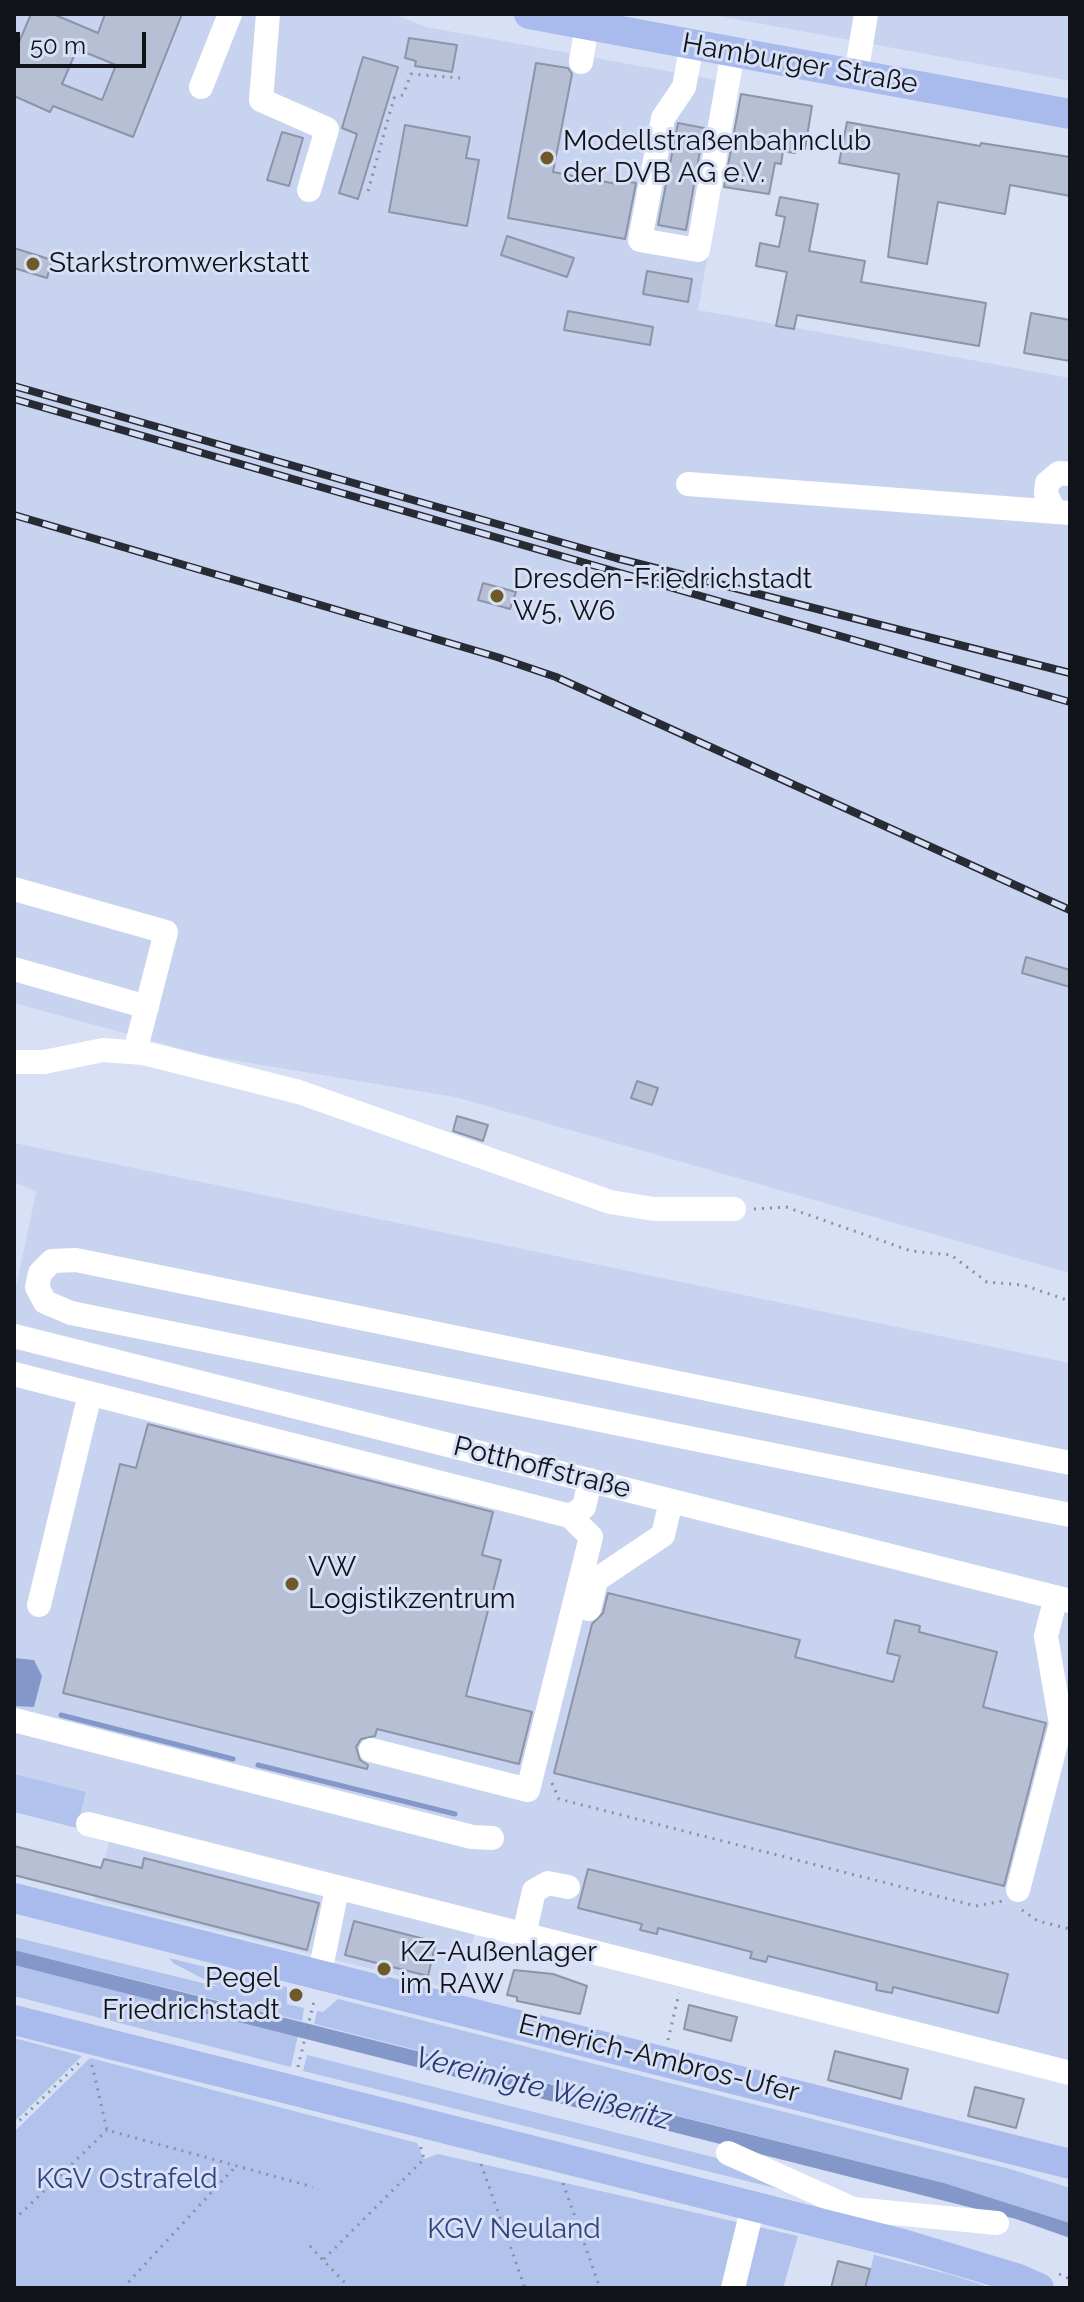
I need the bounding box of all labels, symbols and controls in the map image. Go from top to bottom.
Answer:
scale bar [20,16,150,66]
street label: Hamburger Straße [680,27,920,101]
text: 50 m [30,31,86,60]
place label: Modellstraßenbahnclub der DVB AG e.V. [563,125,871,191]
marker: Modellstraßenbahnclub der DVB AG e.V. [538,149,556,167]
place label: Starkstromwerkstatt [49,247,310,281]
marker: Starkstromwerkstatt [24,255,42,273]
place label: Dresden-Friedrichstadt W5, W6 [513,563,812,629]
marker: Dresden-Friedrichstadt W5, W6 [488,587,506,605]
street label: Potthoffstraße [450,1430,634,1506]
place label: VW Logistikzentrum [308,1551,516,1617]
marker: VW Logistikzentrum [283,1575,301,1593]
place label: KZ-Außenlager im RAW [400,1936,597,2002]
marker: KZ-Außenlager im RAW [375,1960,393,1978]
place label: Pegel Friedrichstadt [102,1962,280,2028]
marker: Pegel Friedrichstadt [287,1986,305,2004]
street label: Emerich-Ambros-Ufer [515,2008,803,2110]
water label: Vereinigte Weißeritz [411,2040,675,2138]
park label: KGV Ostrafeld [36,2163,218,2197]
park label: KGV Neuland [427,2213,601,2247]

